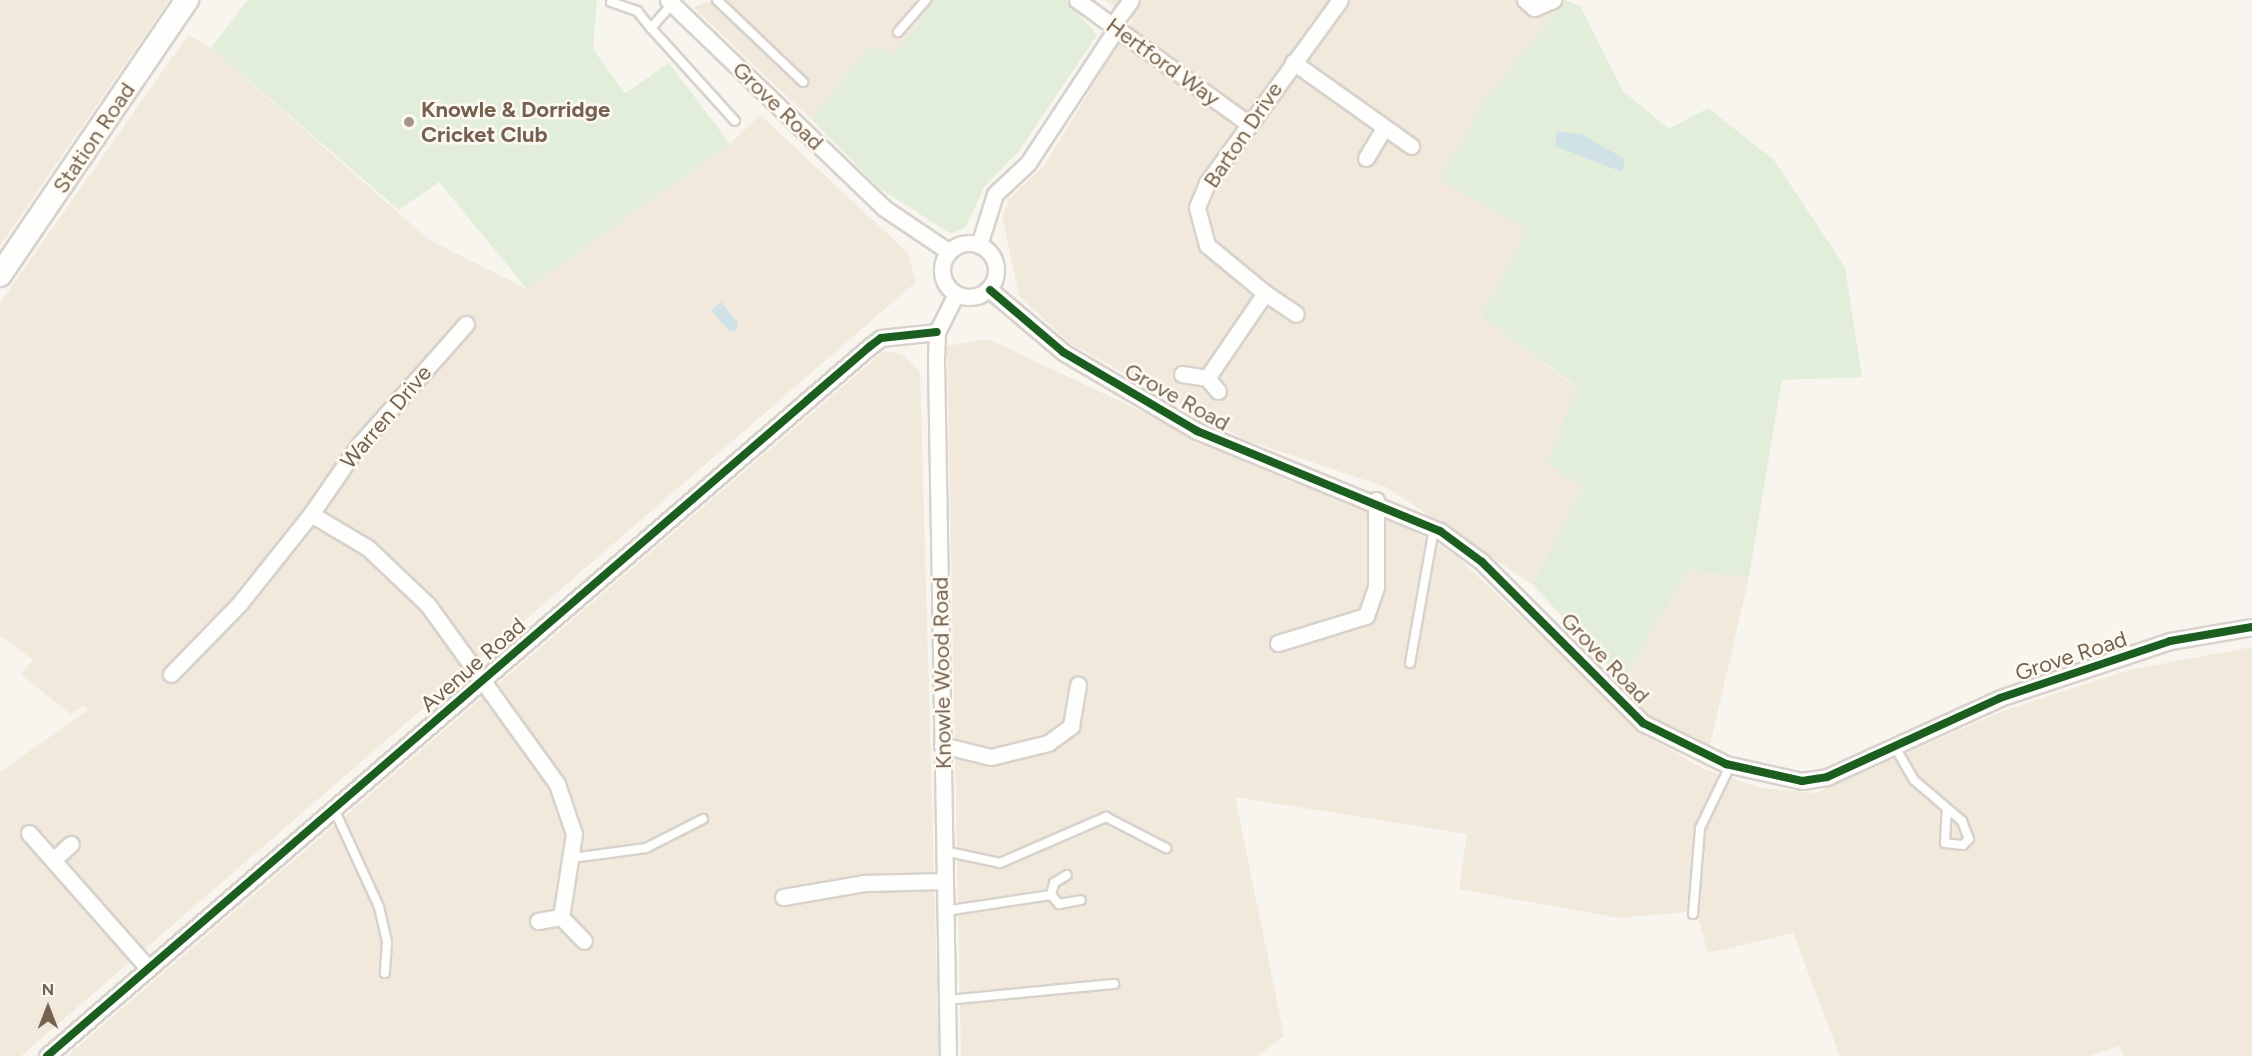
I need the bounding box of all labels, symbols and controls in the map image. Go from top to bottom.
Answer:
street label: Hertford Way [1101,12,1225,112]
street label: Grove Road [727,56,829,156]
street label: Barton Drive [1198,77,1288,193]
street label: Station Road [47,78,141,198]
place label: Knowle & Dorridge Cricket Club [421,96,610,148]
marker: Knowle & Dorridge Cricket Club [402,115,416,129]
street label: Grove Road [1120,357,1234,437]
street label: Warren Drive [335,360,437,474]
street label: Knowle Wood Road [927,577,957,769]
street label: Grove Road [1555,607,1655,709]
street label: Avenue Road [415,612,531,718]
street label: Grove Road [2012,626,2130,686]
north arrow [18,978,78,1038]
text: N [42,980,54,999]

